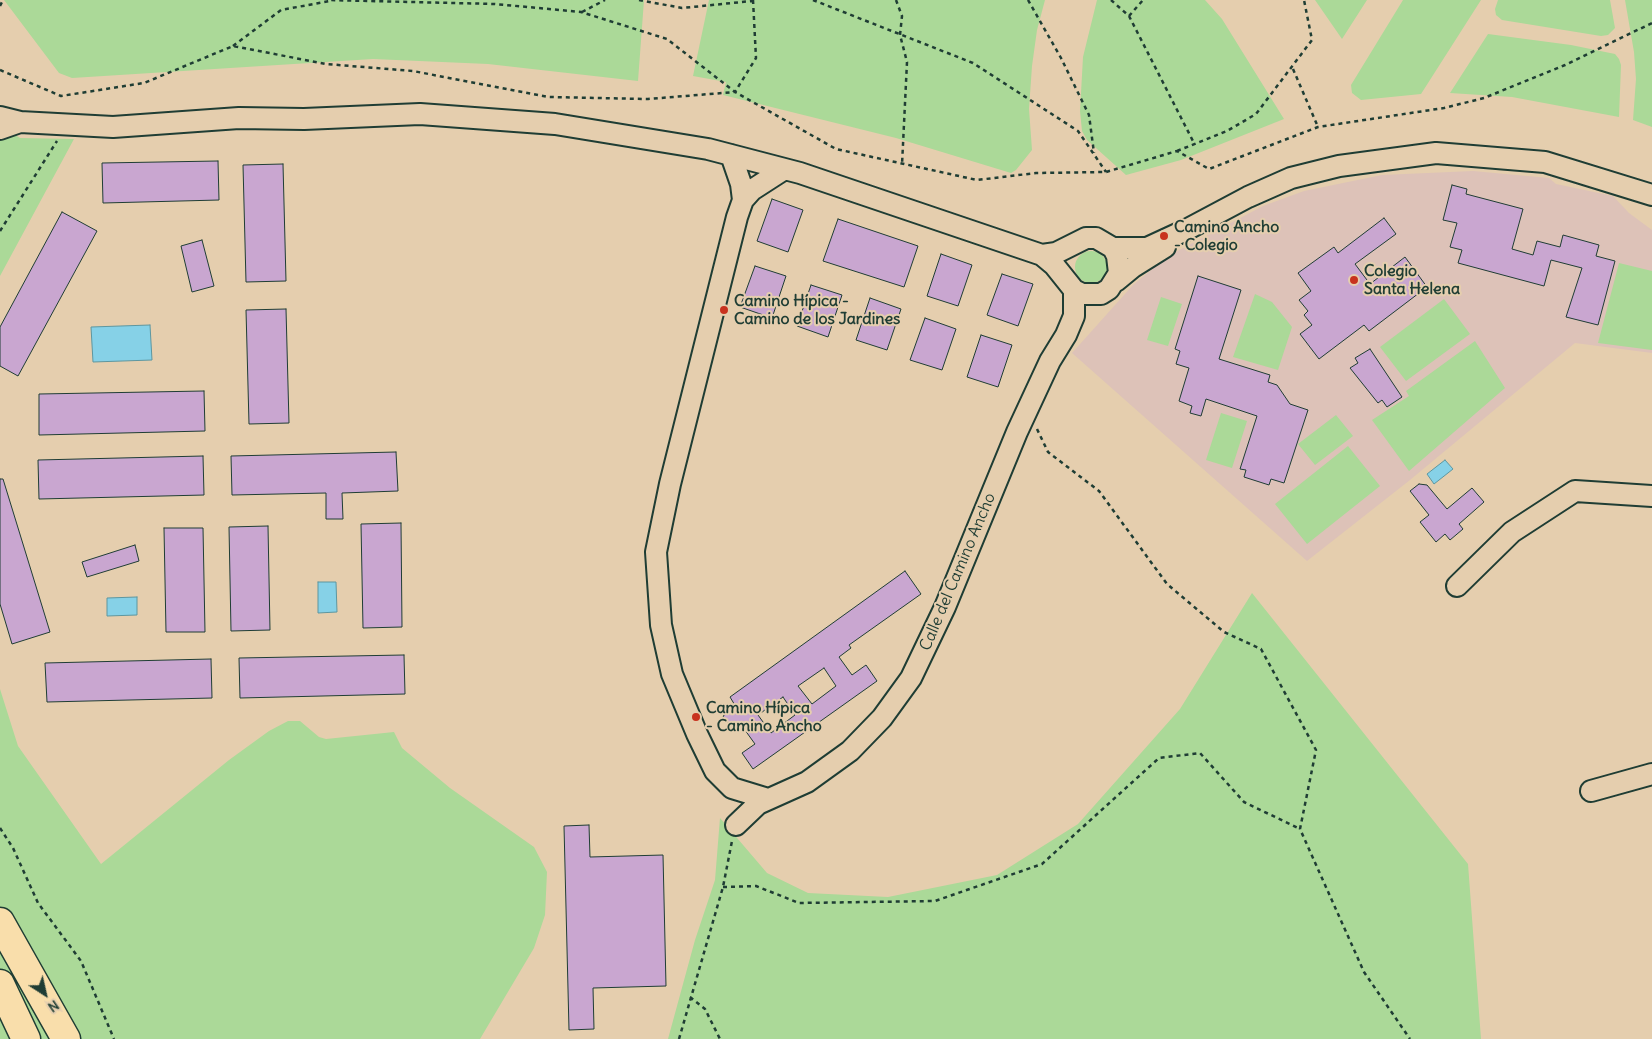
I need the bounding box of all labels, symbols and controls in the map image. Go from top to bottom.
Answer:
place label: Camino Ancho - Colegio [1174,217,1279,255]
marker: Camino Ancho - Colegio [1158,230,1170,242]
place label: Colegio Santa Helena [1364,261,1460,299]
marker: Colegio Santa Helena [1348,274,1360,286]
place label: Camino Hípica - Camino de los Jardines [734,291,900,329]
marker: Camino Hípica - Camino de los Jardines [718,304,730,316]
street label: Calle del Camino Ancho [916,490,1000,654]
place label: Camino Hípica - Camino Ancho [706,698,822,736]
marker: Camino Hípica - Camino Ancho [690,711,702,723]
north arrow [20,969,70,1019]
text: N [44,996,63,1016]

